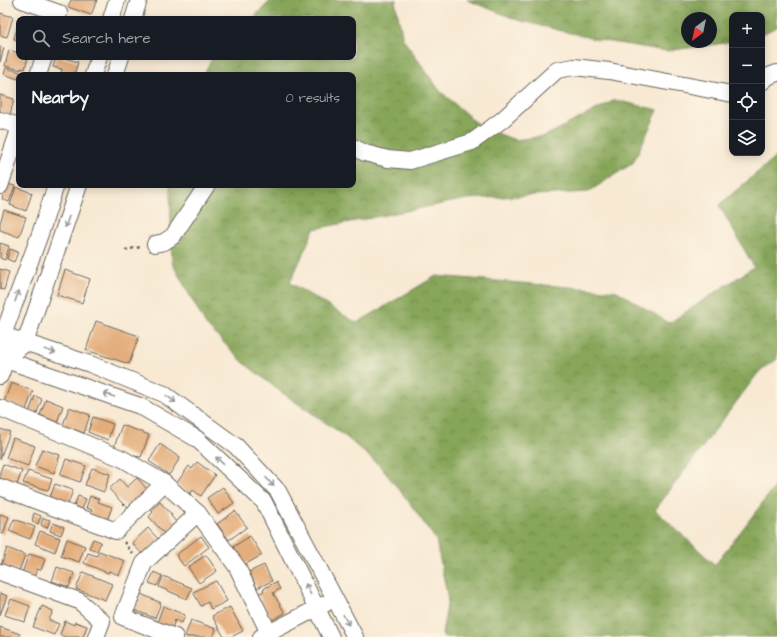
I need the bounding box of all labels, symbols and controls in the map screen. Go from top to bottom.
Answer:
north arrow [681,12,717,48]
map controls [729,12,765,156]
button: + [729,12,765,48]
search box [16,16,356,60]
icon: search [30,27,52,49]
text: Search here [62,28,151,49]
button: − [729,48,765,84]
button: locate [729,84,765,120]
text: Nearby [32,86,89,110]
text: 0 results [285,89,340,107]
button: layers [729,120,765,156]
one-way arrow [62,216,70,228]
one-way arrow [14,291,22,303]
one-way arrow [44,348,57,355]
one-way arrow [103,391,116,398]
one-way arrow [165,395,176,403]
one-way arrow [215,456,225,465]
one-way arrow [265,477,274,488]
one-way arrow [303,584,311,596]
one-way arrow [343,614,350,626]

